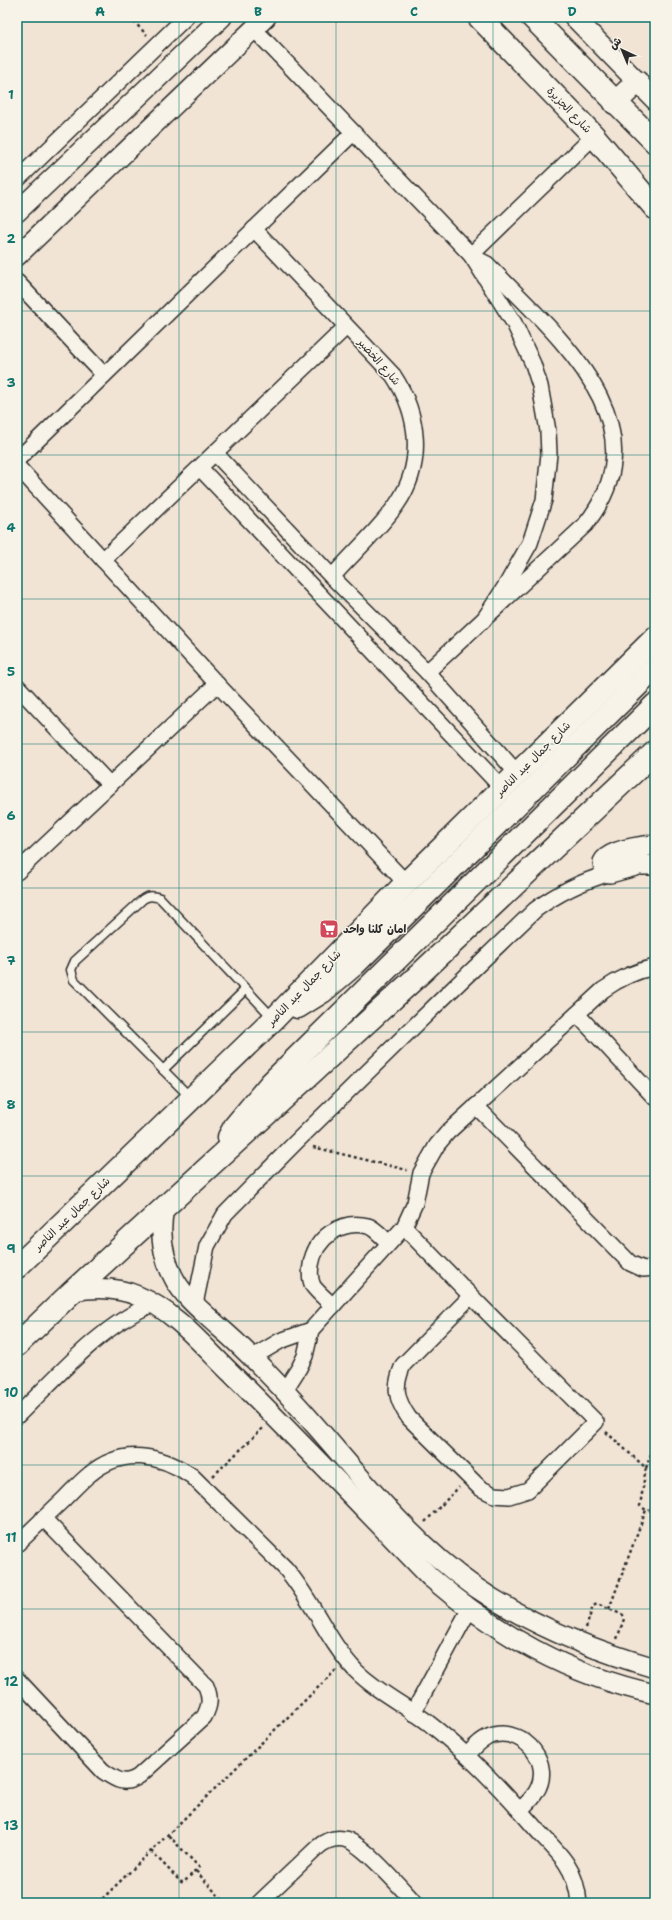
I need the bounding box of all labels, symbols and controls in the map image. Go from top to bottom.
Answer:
text: A [95,3,105,20]
text: B [254,3,262,20]
text: C [410,3,418,20]
text: D [567,3,577,20]
north arrow [602,30,642,70]
text: ش [606,34,625,53]
street label: شارع الجزيرة [543,84,595,137]
text: 1 [8,86,14,103]
text: 2 [6,230,16,247]
street label: شارع الخضير [353,335,404,389]
text: 3 [6,374,16,391]
text: 4 [6,519,16,536]
text: 5 [7,663,15,680]
street label: شارع جمال عبد الناصر [492,718,574,801]
text: 6 [6,807,16,824]
supermarket icon: امان كلنا واحد [318,918,340,940]
place label: امان كلنا واحد [343,922,407,937]
street label: شارع جمال عبد الناصر [263,947,345,1031]
text: 7 [6,952,16,969]
text: 8 [6,1096,16,1113]
street label: شارع جمال عبد الناصر [30,1174,114,1256]
text: 9 [6,1240,16,1257]
text: 10 [4,1384,18,1401]
text: 11 [5,1529,17,1546]
text: 12 [4,1673,18,1690]
text: 13 [4,1817,18,1834]

